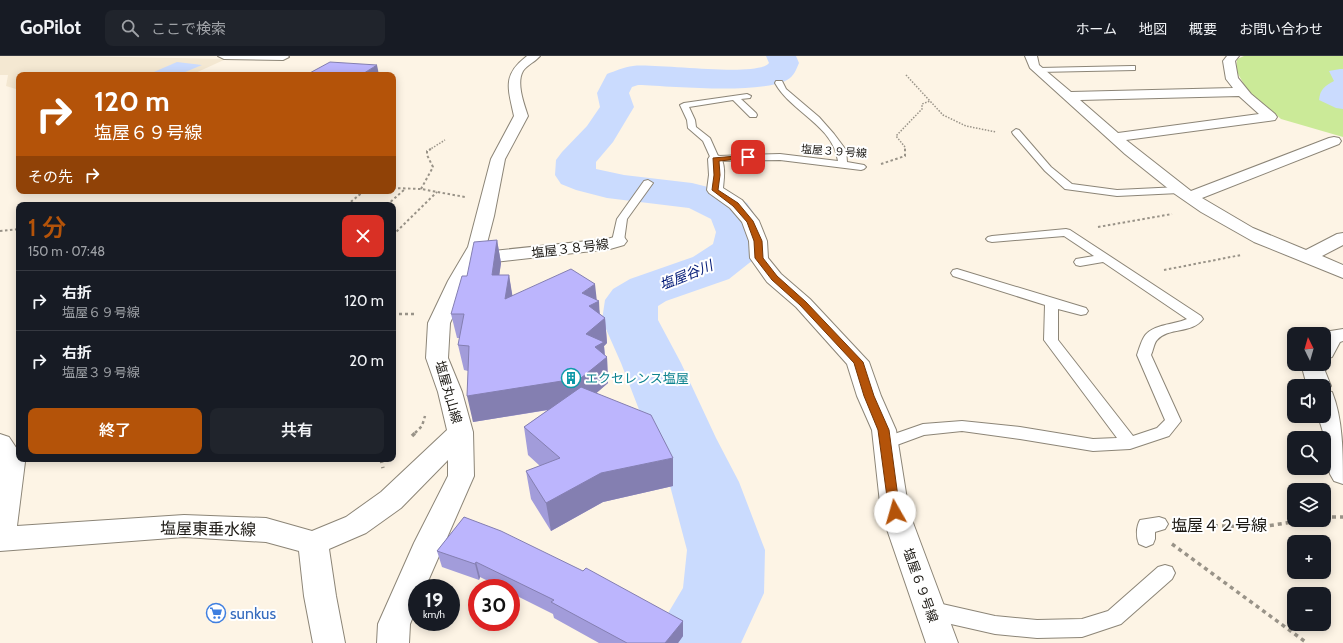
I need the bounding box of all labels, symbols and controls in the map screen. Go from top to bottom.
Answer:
search box [105,10,385,46]
text: GoPilot [20,16,81,39]
icon: search [119,17,141,39]
text: ここで検索 [151,20,226,38]
text: ホーム [1075,20,1117,38]
text: 地図 [1139,20,1167,38]
text: 概要 [1189,20,1217,38]
text: お問い合わせ [1239,20,1323,38]
text: 120 m [94,84,170,118]
icon: right [28,88,80,140]
text: 塩屋６９号線 [94,122,202,144]
pin [731,140,765,174]
street label: 塩屋３９号線 [801,142,867,160]
icon: arrive [737,146,759,168]
icon: right [81,164,103,186]
text: その先 [28,168,73,186]
text: 1 分 [28,213,66,242]
button: close [342,215,384,257]
street label: 塩屋３８号線 [530,235,610,261]
text: 150 m · 07:48 [28,243,105,259]
water label: 塩屋谷川 [657,255,717,294]
text: 右折 [62,284,92,302]
icon: right [28,290,50,312]
text: 120 m [344,292,384,310]
text: 塩屋６９号線 [62,304,140,320]
north arrow [1287,327,1331,371]
map controls [1287,327,1331,631]
text: 右折 [62,344,92,362]
icon: right [28,350,50,372]
text: 20 m [349,352,384,370]
street label: 塩屋丸山線 [432,359,466,425]
text: 塩屋３９号線 [62,364,140,380]
building icon: エクセレンス塩屋 [560,367,582,389]
place label: エクセレンス塩屋 [585,370,689,386]
button: sound [1287,379,1331,423]
button: 終了 [28,408,202,454]
button: 共有 [210,408,384,454]
button: search [1287,431,1331,475]
button: layers [1287,483,1331,527]
position arrow [874,491,916,533]
street label: 塩屋４２号線 [1171,516,1267,535]
street label: 塩屋東垂水線 [160,519,256,539]
button: + [1287,535,1331,579]
street label: 塩屋６９号線 [900,546,942,624]
speed limit sign: 30 [468,579,520,631]
button: − [1287,587,1331,631]
text: 19 [425,588,443,612]
supermarket icon: sunkus [205,602,227,624]
place label: sunkus [230,604,277,623]
text: km/h [423,608,445,621]

